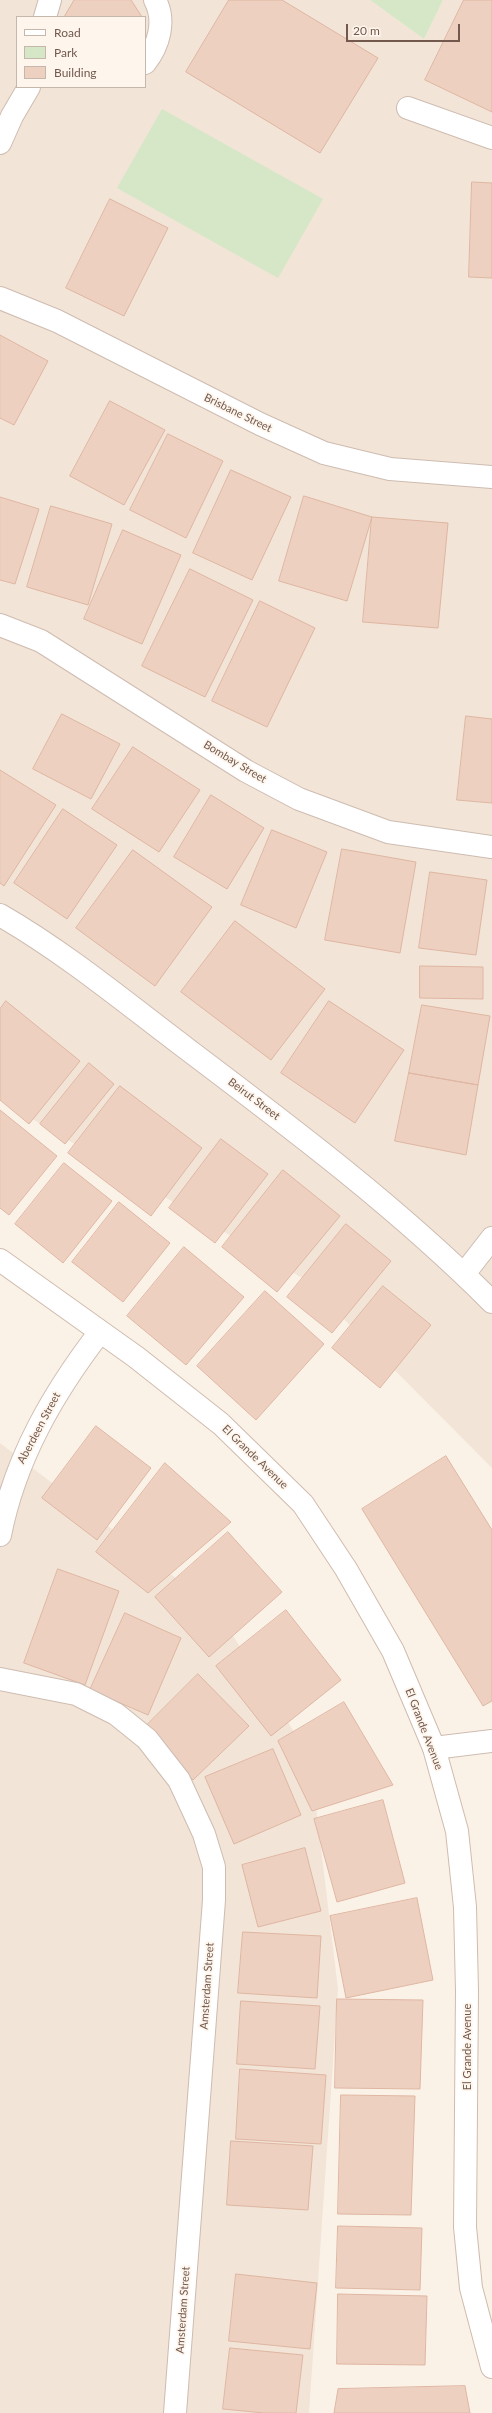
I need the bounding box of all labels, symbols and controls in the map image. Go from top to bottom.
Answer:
legend [16,16,146,88]
scale bar [348,16,462,42]
text: 20 m [353,23,380,38]
text: Road [54,25,81,40]
text: Park [54,45,77,60]
text: Building [54,65,97,80]
street label: Brisbane Street [202,391,274,435]
street label: Bombay Street [201,738,269,786]
street label: Beirut Street [226,1075,282,1123]
street label: Aberdeen Street [15,1390,63,1466]
street label: El Grande Avenue [219,1422,291,1492]
street label: El Grande Avenue [402,1686,446,1772]
street label: Amsterdam Street [197,1942,217,2030]
street label: El Grande Avenue [460,2004,474,2090]
street label: Amsterdam Street [173,2266,193,2354]

